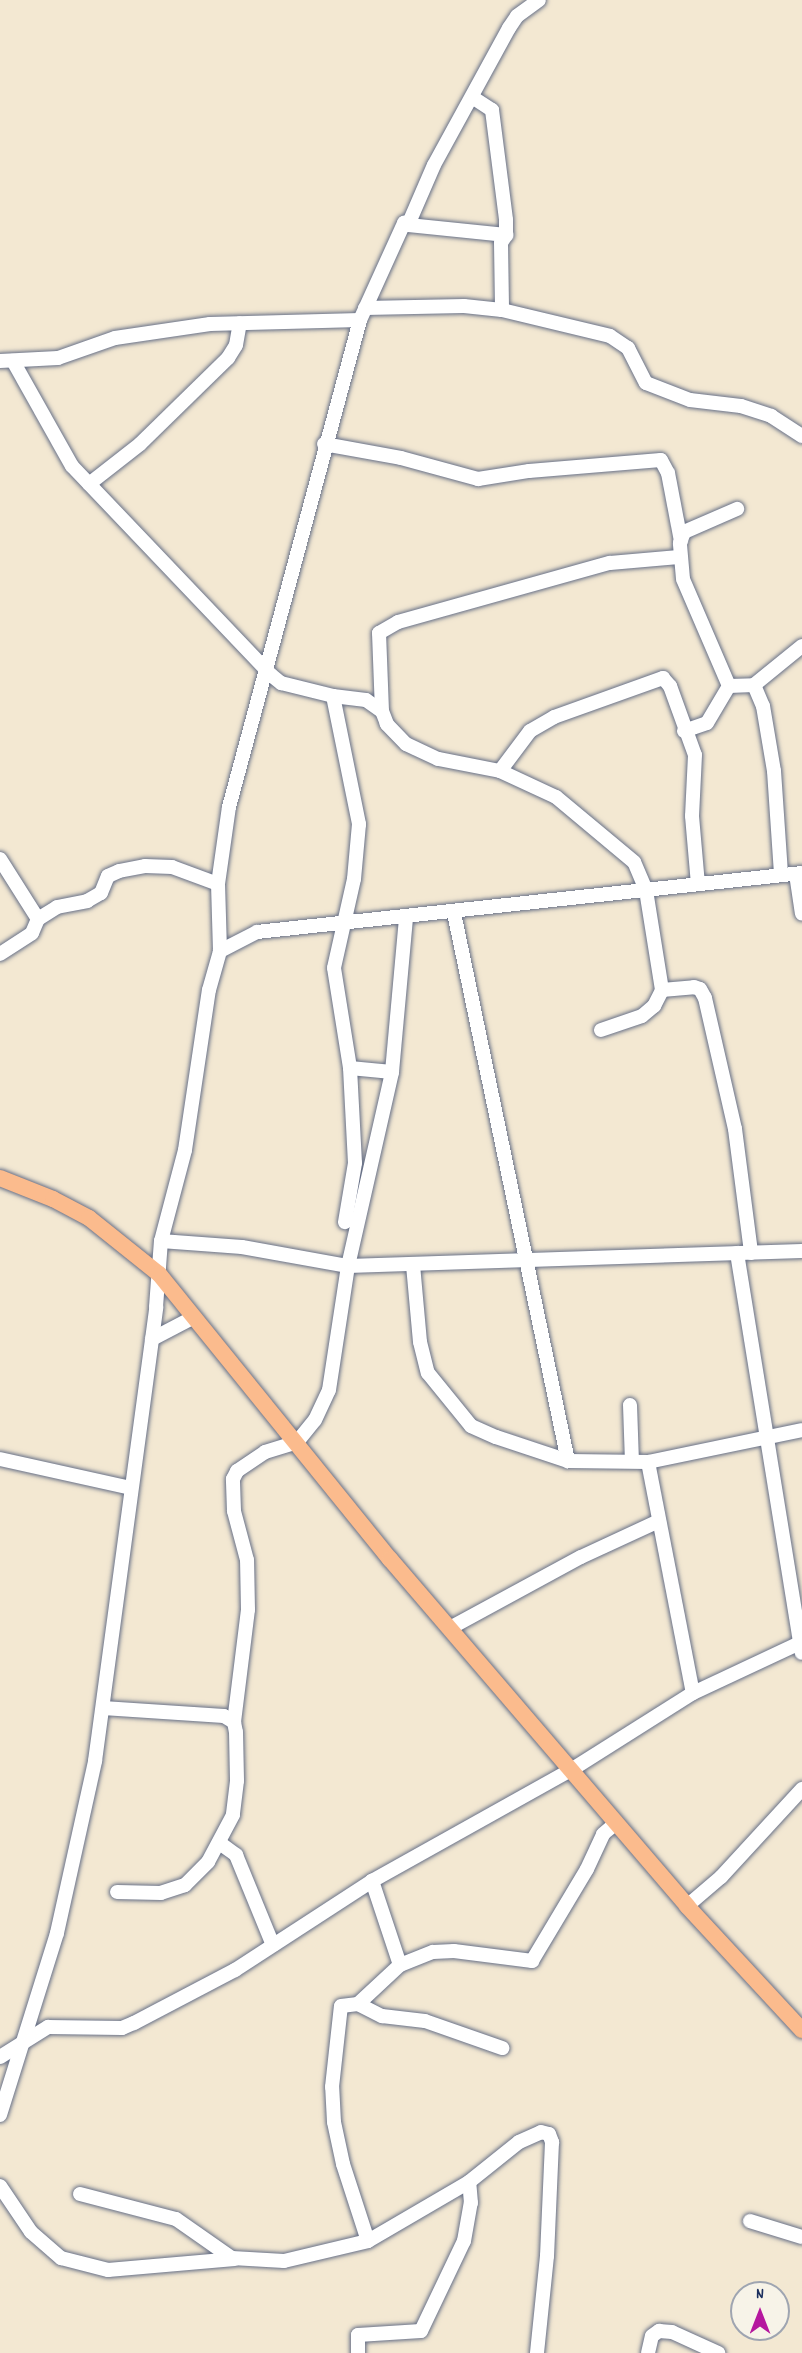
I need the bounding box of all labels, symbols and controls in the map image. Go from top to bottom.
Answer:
north arrow [730,2281,790,2341]
text: N [756,2283,764,2306]

